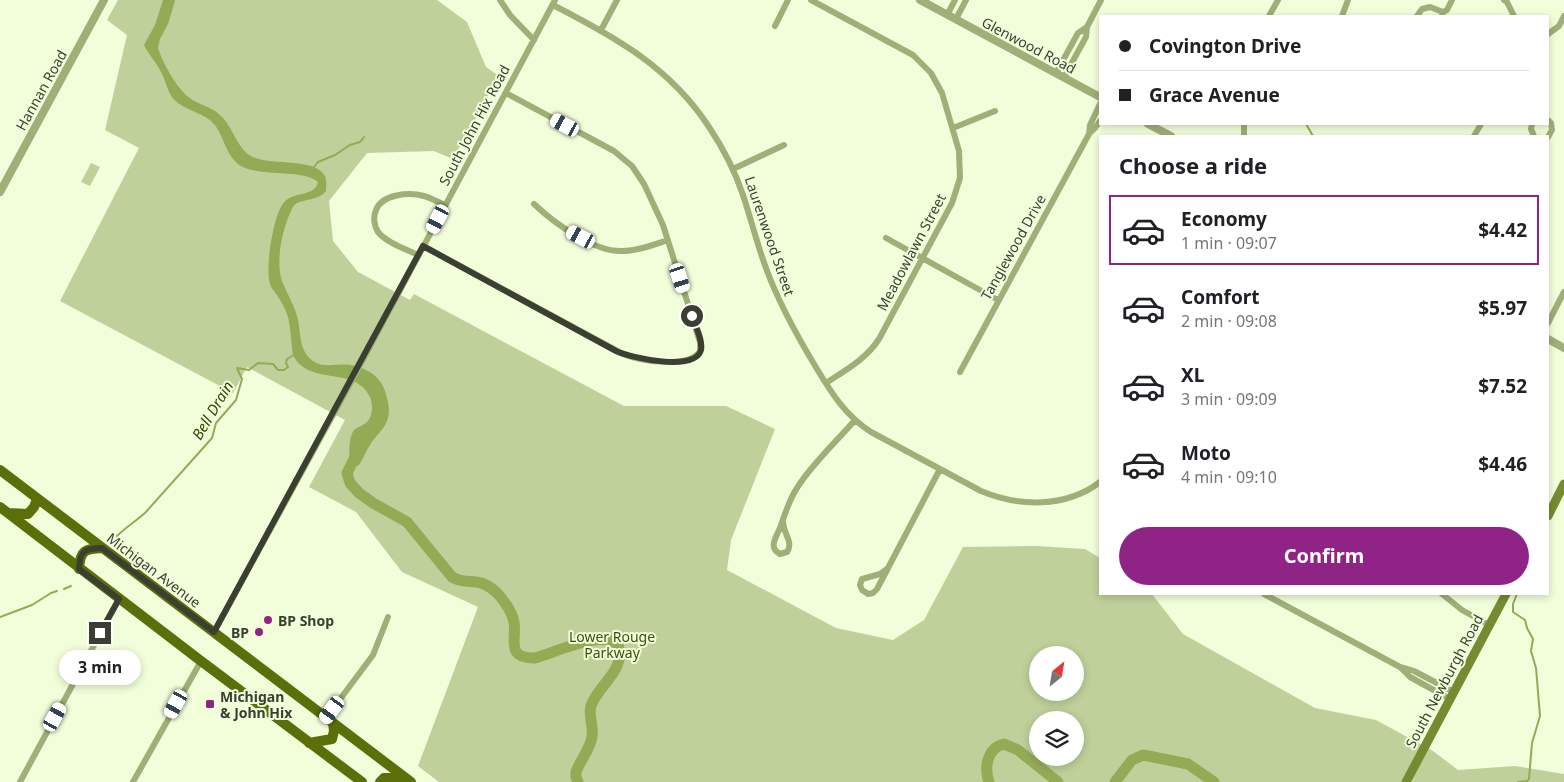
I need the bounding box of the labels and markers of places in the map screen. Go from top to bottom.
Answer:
place label: BP Shop [278,611,334,630]
marker: BP Shop [262,614,274,626]
place label: BP [231,623,249,642]
marker: BP [253,626,265,638]
place label: Michigan & John Hix [220,687,293,722]
marker: Michigan & John Hix [204,698,216,710]

